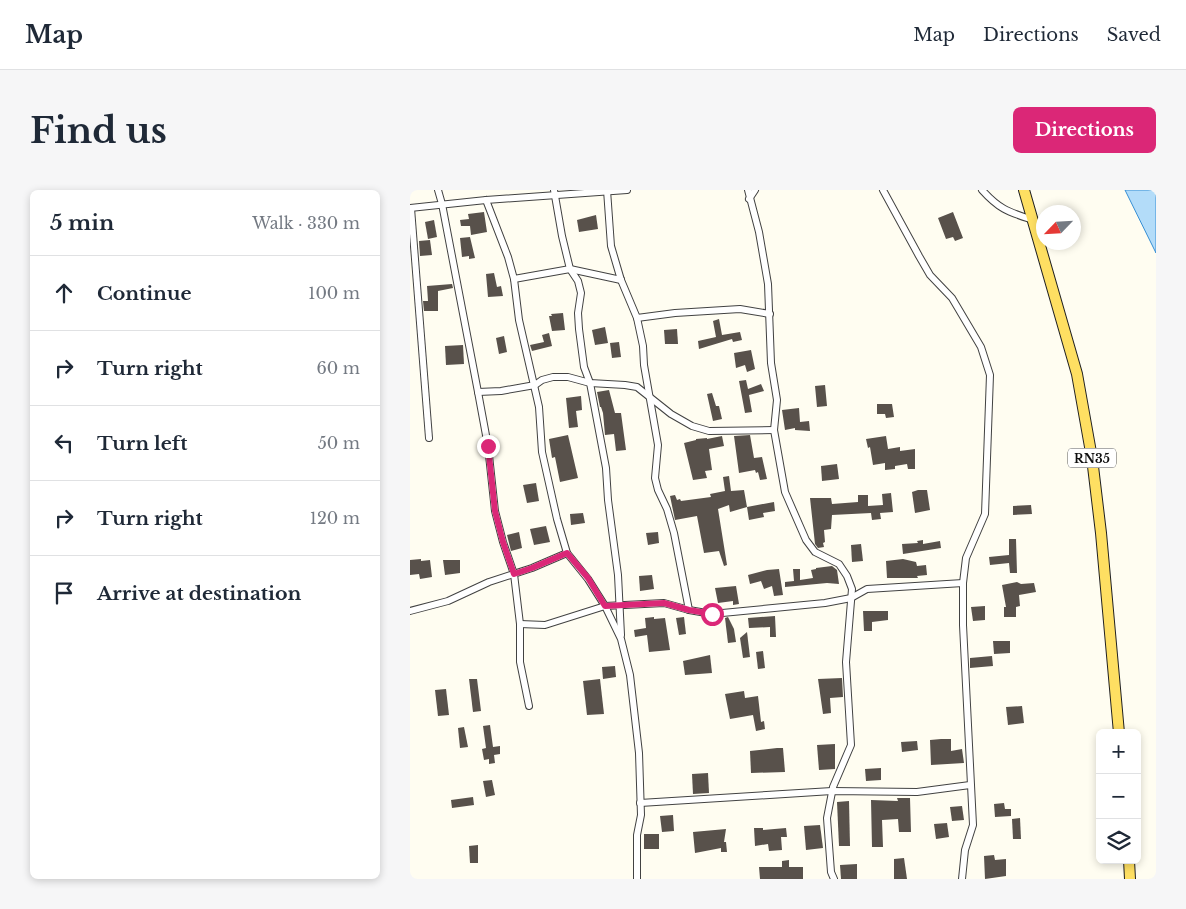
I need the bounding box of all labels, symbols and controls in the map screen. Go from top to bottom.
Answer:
text: Map [25,20,83,49]
text: Map [913,24,955,46]
text: Directions [983,24,1079,46]
text: Saved [1107,24,1161,46]
button: Directions [1013,107,1156,153]
text: Find us [30,109,167,152]
north arrow [1036,205,1081,250]
text: 5 min [50,210,114,236]
text: Walk · 330 m [252,213,360,233]
icon: ahead [50,279,78,307]
text: Continue [97,282,192,305]
text: 100 m [308,283,360,303]
icon: right [50,354,78,382]
text: Turn right [97,357,203,380]
text: 60 m [317,358,360,378]
icon: left [50,429,78,457]
text: Turn left [97,432,188,455]
text: 50 m [318,433,360,453]
route end [477,435,500,458]
road number: RN35 [1068,448,1116,468]
icon: right [50,504,78,532]
text: Turn right [97,507,203,530]
text: 120 m [310,508,360,528]
icon: arrive [50,579,78,607]
text: Arrive at destination [97,582,301,605]
route start [701,603,724,626]
map controls [1096,729,1141,864]
button: + [1096,729,1141,774]
button: − [1096,774,1141,819]
button: layers [1096,819,1141,864]

